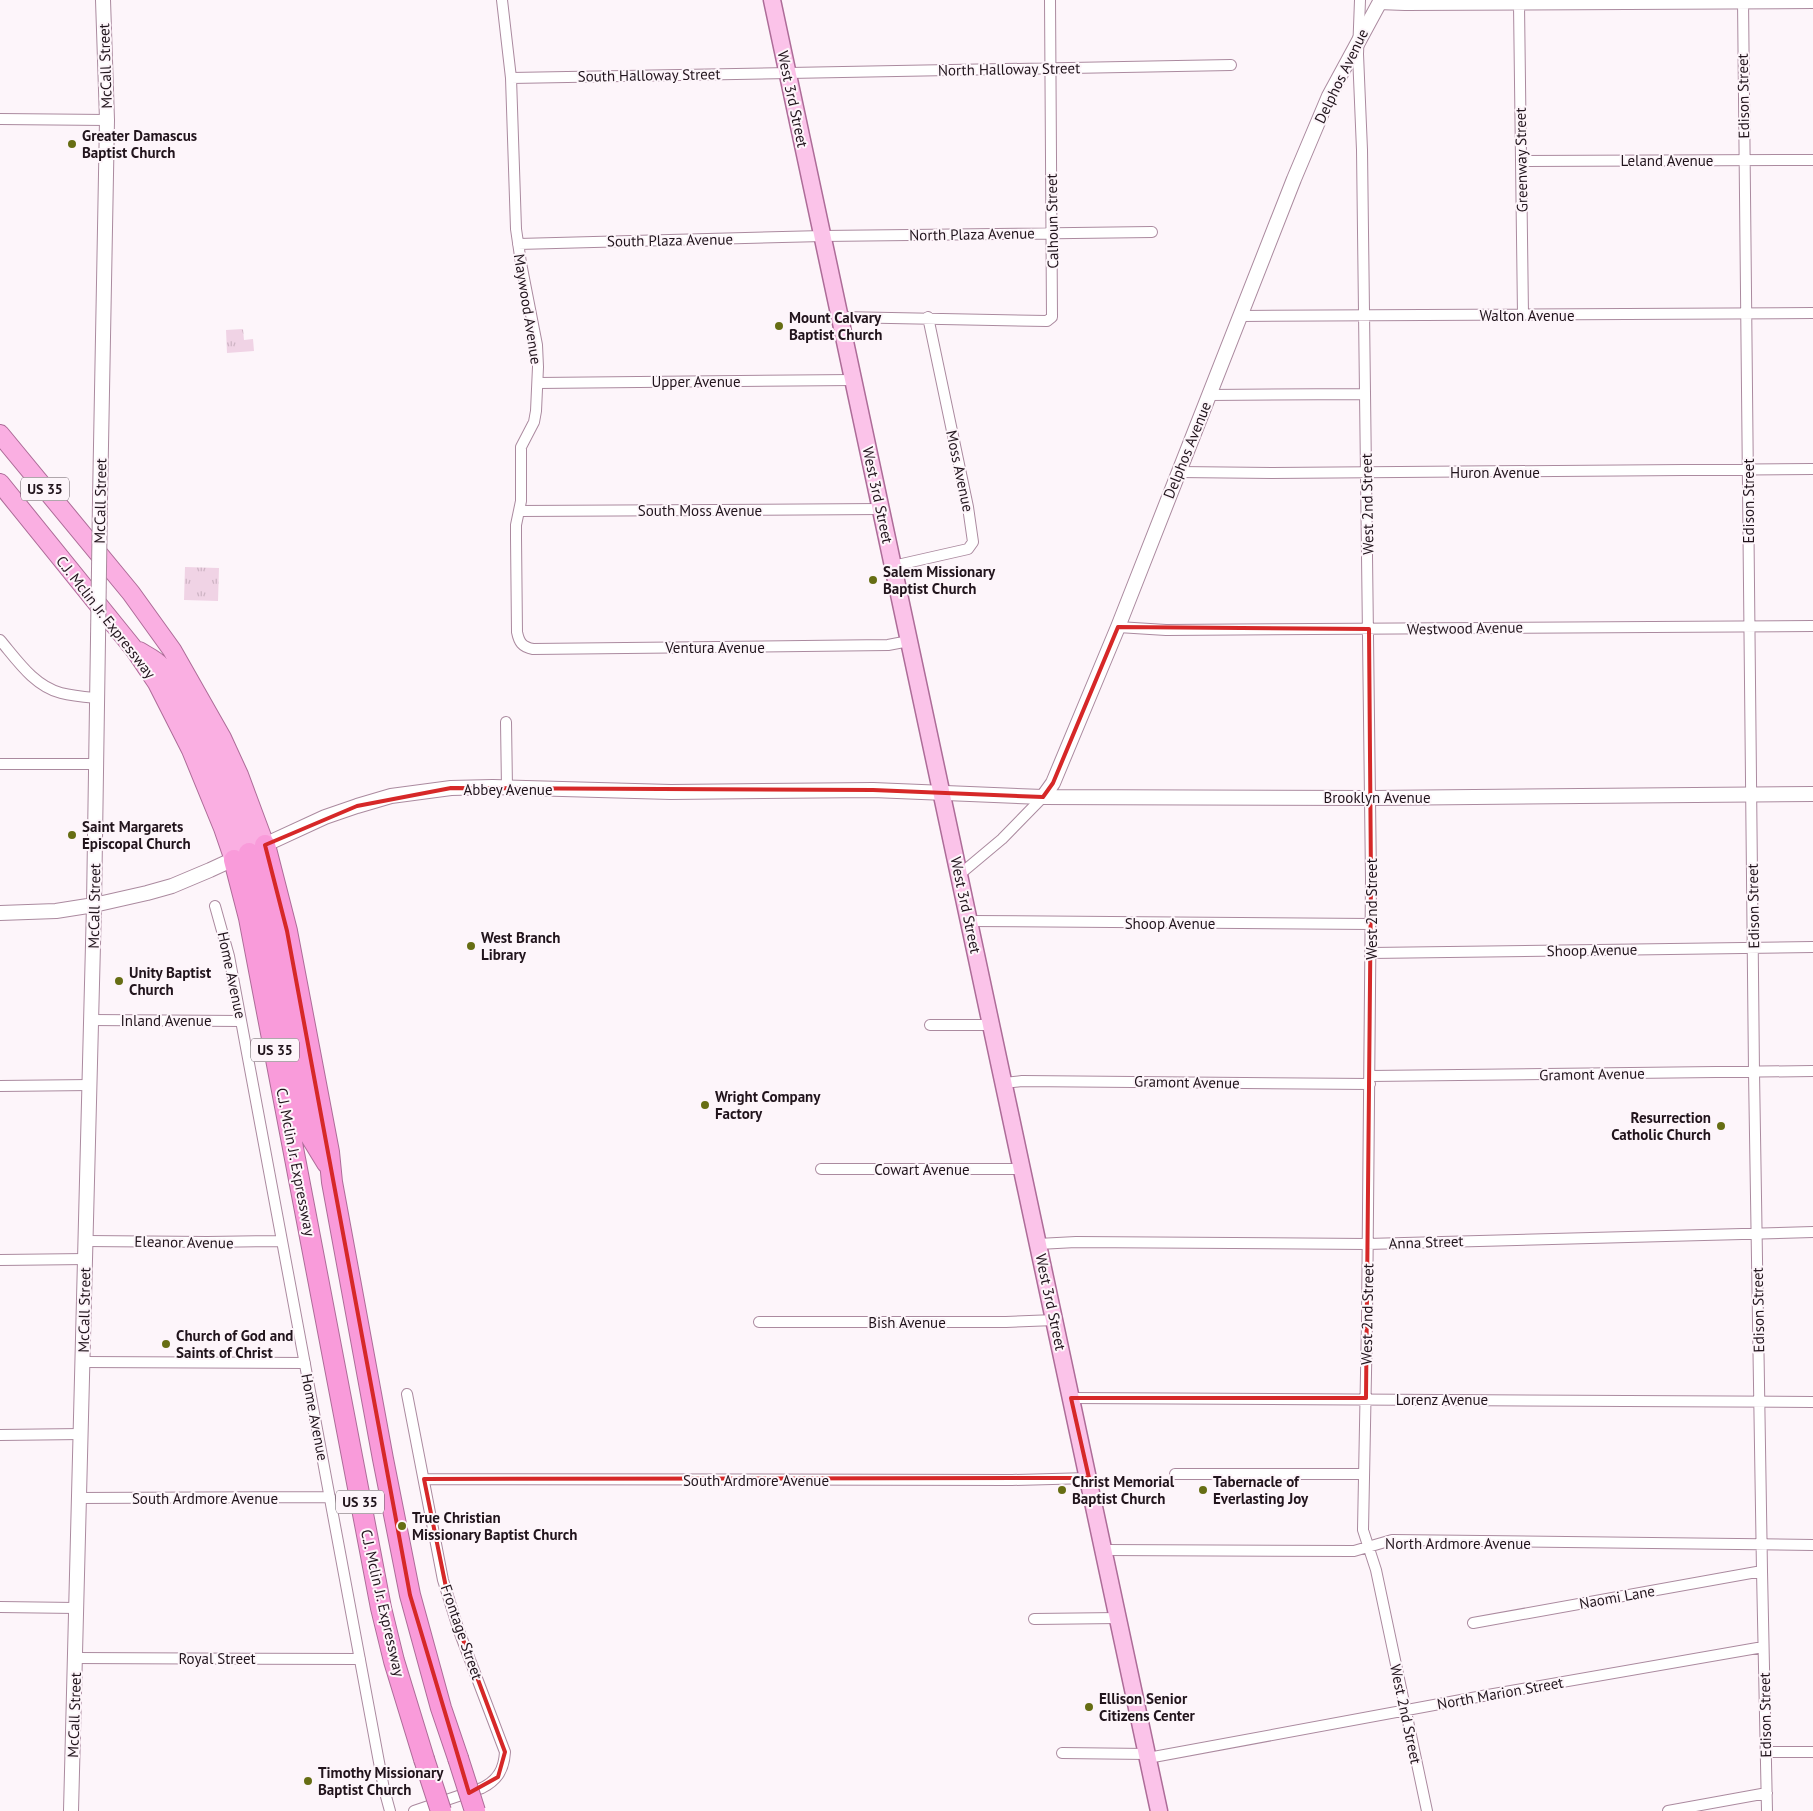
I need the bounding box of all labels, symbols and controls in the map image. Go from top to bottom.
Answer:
street label: McCall Street [94,23,116,109]
street label: Delphos Avenue [1310,26,1372,126]
street label: West 3rd Street [773,49,813,149]
street label: Edison Street [1733,53,1753,139]
street label: North Halloway Street [938,58,1080,80]
street label: South Halloway Street [577,64,721,86]
street label: Greenway Street [1511,107,1531,213]
place label: Greater Damascus Baptist Church [82,126,197,162]
marker: Greater Damascus Baptist Church [66,138,78,150]
street label: Leland Avenue [1621,151,1713,170]
street label: Calhoun Street [1042,173,1062,269]
street label: North Plaza Avenue [909,223,1035,245]
street label: South Plaza Avenue [607,229,733,251]
street label: Maywood Avenue [510,252,546,366]
street label: Walton Avenue [1479,306,1575,325]
place label: Mount Calvary Baptist Church [789,308,882,344]
marker: Mount Calvary Baptist Church [773,320,785,332]
street label: Upper Avenue [651,372,741,391]
street label: Delphos Avenue [1159,399,1215,501]
street label: Moss Avenue [942,428,978,514]
street label: West 3rd Street [858,445,898,545]
street label: West 2nd Street [1357,453,1377,555]
street label: McCall Street [90,458,110,544]
street label: Edison Street [1739,458,1758,544]
street label: Huron Avenue [1450,463,1540,482]
road number: US 35 [21,478,69,500]
street label: South Moss Avenue [638,501,762,520]
street label: C.J. Mclin Jr. Expressway [52,552,160,682]
place label: Salem Missionary Baptist Church [883,562,996,598]
marker: Salem Missionary Baptist Church [867,574,879,586]
street label: Westwood Avenue [1407,617,1523,639]
street label: Ventura Avenue [664,638,765,657]
street label: Abbey Avenue [463,780,553,799]
street label: Brooklyn Avenue [1323,788,1431,807]
place label: Saint Margarets Episcopal Church [82,817,191,853]
marker: Saint Margarets Episcopal Church [66,829,78,841]
street label: West 3rd Street [946,855,986,955]
street label: West 2nd Street [1362,858,1381,960]
street label: McCall Street [84,863,104,949]
street label: Edison Street [1743,863,1763,949]
street label: Shoop Avenue [1125,914,1215,933]
place label: West Branch Library [481,928,561,964]
street label: Home Avenue [214,930,250,1020]
marker: West Branch Library [465,940,477,952]
street label: Shoop Avenue [1546,940,1638,960]
place label: Unity Baptist Church [129,963,212,999]
marker: Unity Baptist Church [113,975,125,987]
street label: Inland Avenue [120,1011,212,1030]
road number: US 35 [251,1038,299,1062]
street label: Gramont Avenue [1539,1064,1645,1084]
street label: Gramont Avenue [1134,1072,1240,1092]
street label: C.J. Mclin Jr. Expressway [272,1086,320,1238]
place label: Wright Company Factory [715,1087,821,1123]
marker: Wright Company Factory [699,1099,711,1111]
place label: Resurrection Catholic Church [1611,1108,1711,1144]
marker: Resurrection Catholic Church [1715,1120,1727,1132]
street label: Cowart Avenue [874,1160,970,1179]
street label: Anna Street [1388,1231,1464,1253]
street label: Eleanor Avenue [134,1232,234,1252]
street label: West 3rd Street [1031,1252,1071,1352]
street label: West 2nd Street [1357,1263,1377,1365]
street label: McCall Street [74,1267,94,1353]
street label: Edison Street [1748,1267,1768,1353]
street label: Bish Avenue [868,1313,946,1332]
place label: Church of God and Saints of Christ [176,1326,293,1362]
marker: Church of God and Saints of Christ [160,1338,172,1350]
street label: Home Avenue [297,1372,333,1462]
street label: Lorenz Avenue [1396,1390,1488,1409]
street label: South Ardmore Avenue [683,1471,829,1490]
place label: Christ Memorial Baptist Church [1072,1472,1175,1508]
place label: Tabernacle of Everlasting Joy [1213,1472,1309,1508]
marker: Christ Memorial Baptist Church [1056,1484,1068,1496]
marker: Tabernacle of Everlasting Joy [1197,1484,1209,1496]
street label: South Ardmore Avenue [132,1489,278,1508]
road number: US 35 [336,1490,384,1514]
place label: True Christian Missionary Baptist Church [412,1508,578,1544]
marker: True Christian Missionary Baptist Church [396,1520,408,1532]
street label: C.J. Mclin Jr. Expressway [357,1527,409,1679]
street label: North Ardmore Avenue [1385,1534,1531,1553]
street label: Naomi Lane [1578,1581,1656,1613]
street label: Frontage Street [437,1582,487,1682]
street label: Royal Street [178,1649,256,1668]
street label: West 2nd Street [1386,1662,1426,1766]
street label: McCall Street [63,1672,85,1758]
street label: Edison Street [1755,1672,1775,1758]
street label: North Marion Street [1435,1673,1565,1713]
place label: Ellison Senior Citizens Center [1099,1689,1196,1725]
marker: Ellison Senior Citizens Center [1083,1701,1095,1713]
place label: Timothy Missionary Baptist Church [318,1763,444,1799]
marker: Timothy Missionary Baptist Church [302,1775,314,1787]

